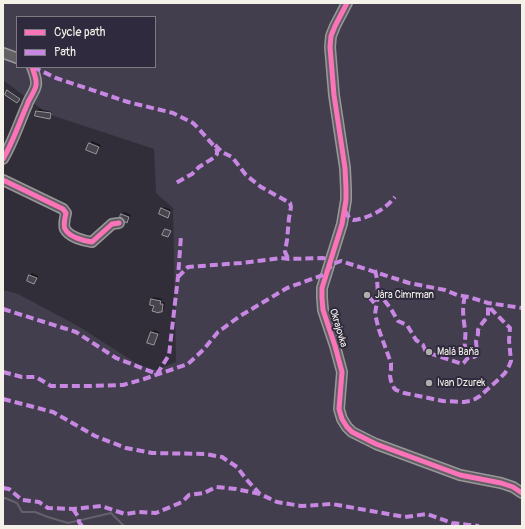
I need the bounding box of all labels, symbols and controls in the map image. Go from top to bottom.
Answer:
legend [16,16,156,68]
text: Cycle path [54,25,105,40]
text: Path [54,45,76,60]
place label: Jára Cimrman [375,289,434,301]
marker: Jára Cimrman [362,290,372,300]
street label: Okrajovka [326,307,350,349]
place label: Malá Baňa [437,346,479,358]
marker: Malá Baňa [424,347,434,357]
place label: Ivan Dzurek [437,377,485,389]
marker: Ivan Dzurek [424,378,434,388]

